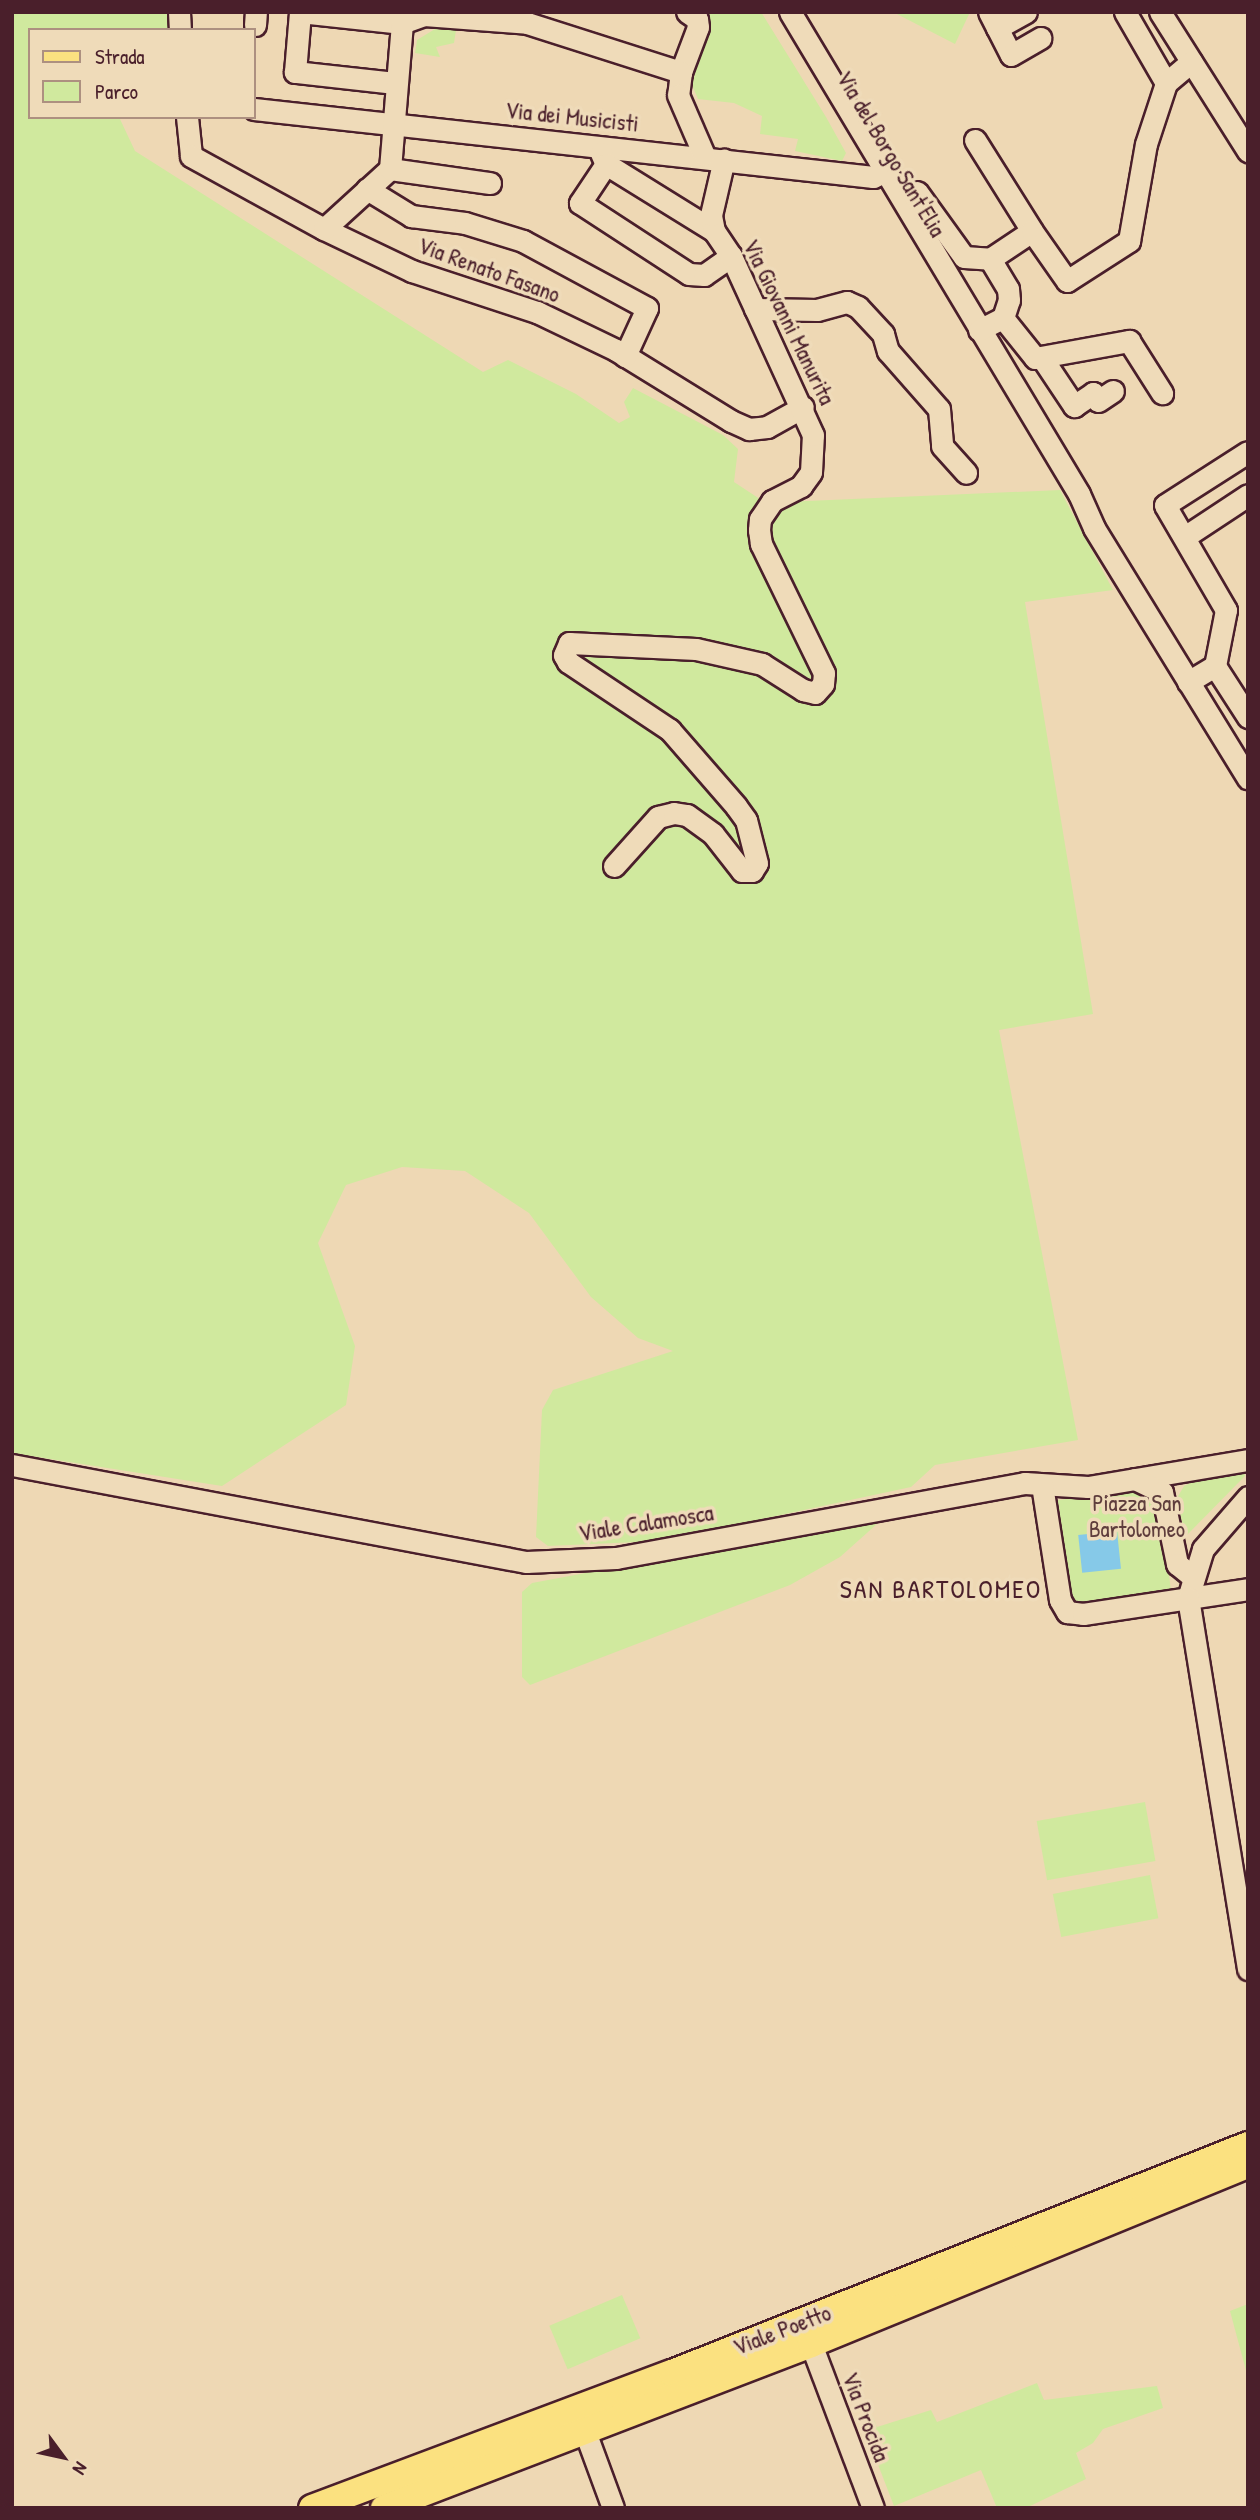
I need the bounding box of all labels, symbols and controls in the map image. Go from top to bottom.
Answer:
legend [28,28,256,119]
text: Strada [95,42,145,71]
street label: Via del Borgo Sant'Elia [831,66,951,242]
text: Parco [95,77,138,106]
street label: Via dei Musicisti [504,96,640,138]
street label: Via Renato Fasano [414,232,564,308]
street label: Via Giovanni Manurita [737,235,841,409]
park label: Piazza San Bartolomeo [1089,1489,1185,1543]
street label: Viale Calamosca [577,1499,715,1547]
district label: SAN BARTOLOMEO [842,1573,1040,1605]
street label: Viale Poetto [729,2299,835,2361]
street label: Via Procida [836,2368,896,2466]
north arrow [28,2422,98,2492]
text: N [67,2457,94,2480]

